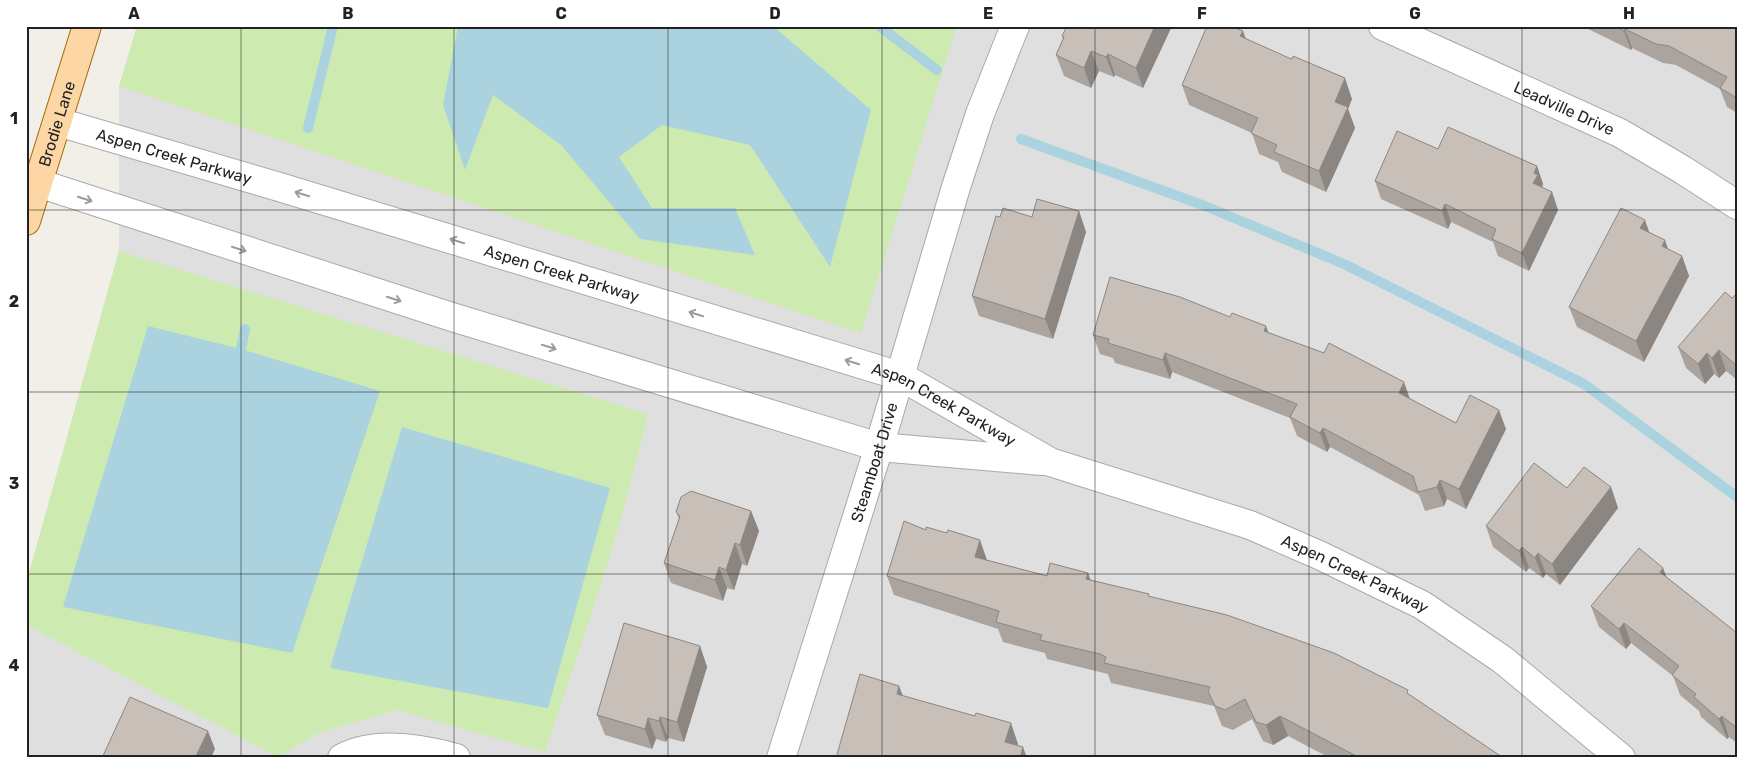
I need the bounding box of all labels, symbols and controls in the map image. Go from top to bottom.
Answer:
text: A [128,4,140,23]
text: B [342,4,354,23]
text: C [555,4,567,23]
text: D [769,4,781,23]
text: E [983,4,993,23]
text: F [1197,4,1207,23]
text: G [1409,4,1421,23]
text: H [1623,4,1635,23]
street label: Leadville Drive [1511,77,1618,139]
street label: Brodie Lane [34,78,79,169]
text: 1 [10,109,18,128]
street label: Aspen Creek Parkway [94,124,254,188]
one-way arrow [294,188,310,198]
one-way arrow [76,194,92,204]
one-way arrow [450,236,466,246]
street label: Aspen Creek Parkway [482,240,642,306]
one-way arrow [231,244,247,254]
text: 2 [9,292,19,311]
one-way arrow [386,294,402,304]
one-way arrow [689,309,705,319]
one-way arrow [541,342,557,352]
one-way arrow [844,356,860,366]
street label: Aspen Creek Parkway [869,358,1019,450]
street label: Steamboat Drive [846,400,901,525]
text: 3 [9,474,19,493]
street label: Aspen Creek Parkway [1279,530,1433,617]
text: 4 [9,656,20,675]

